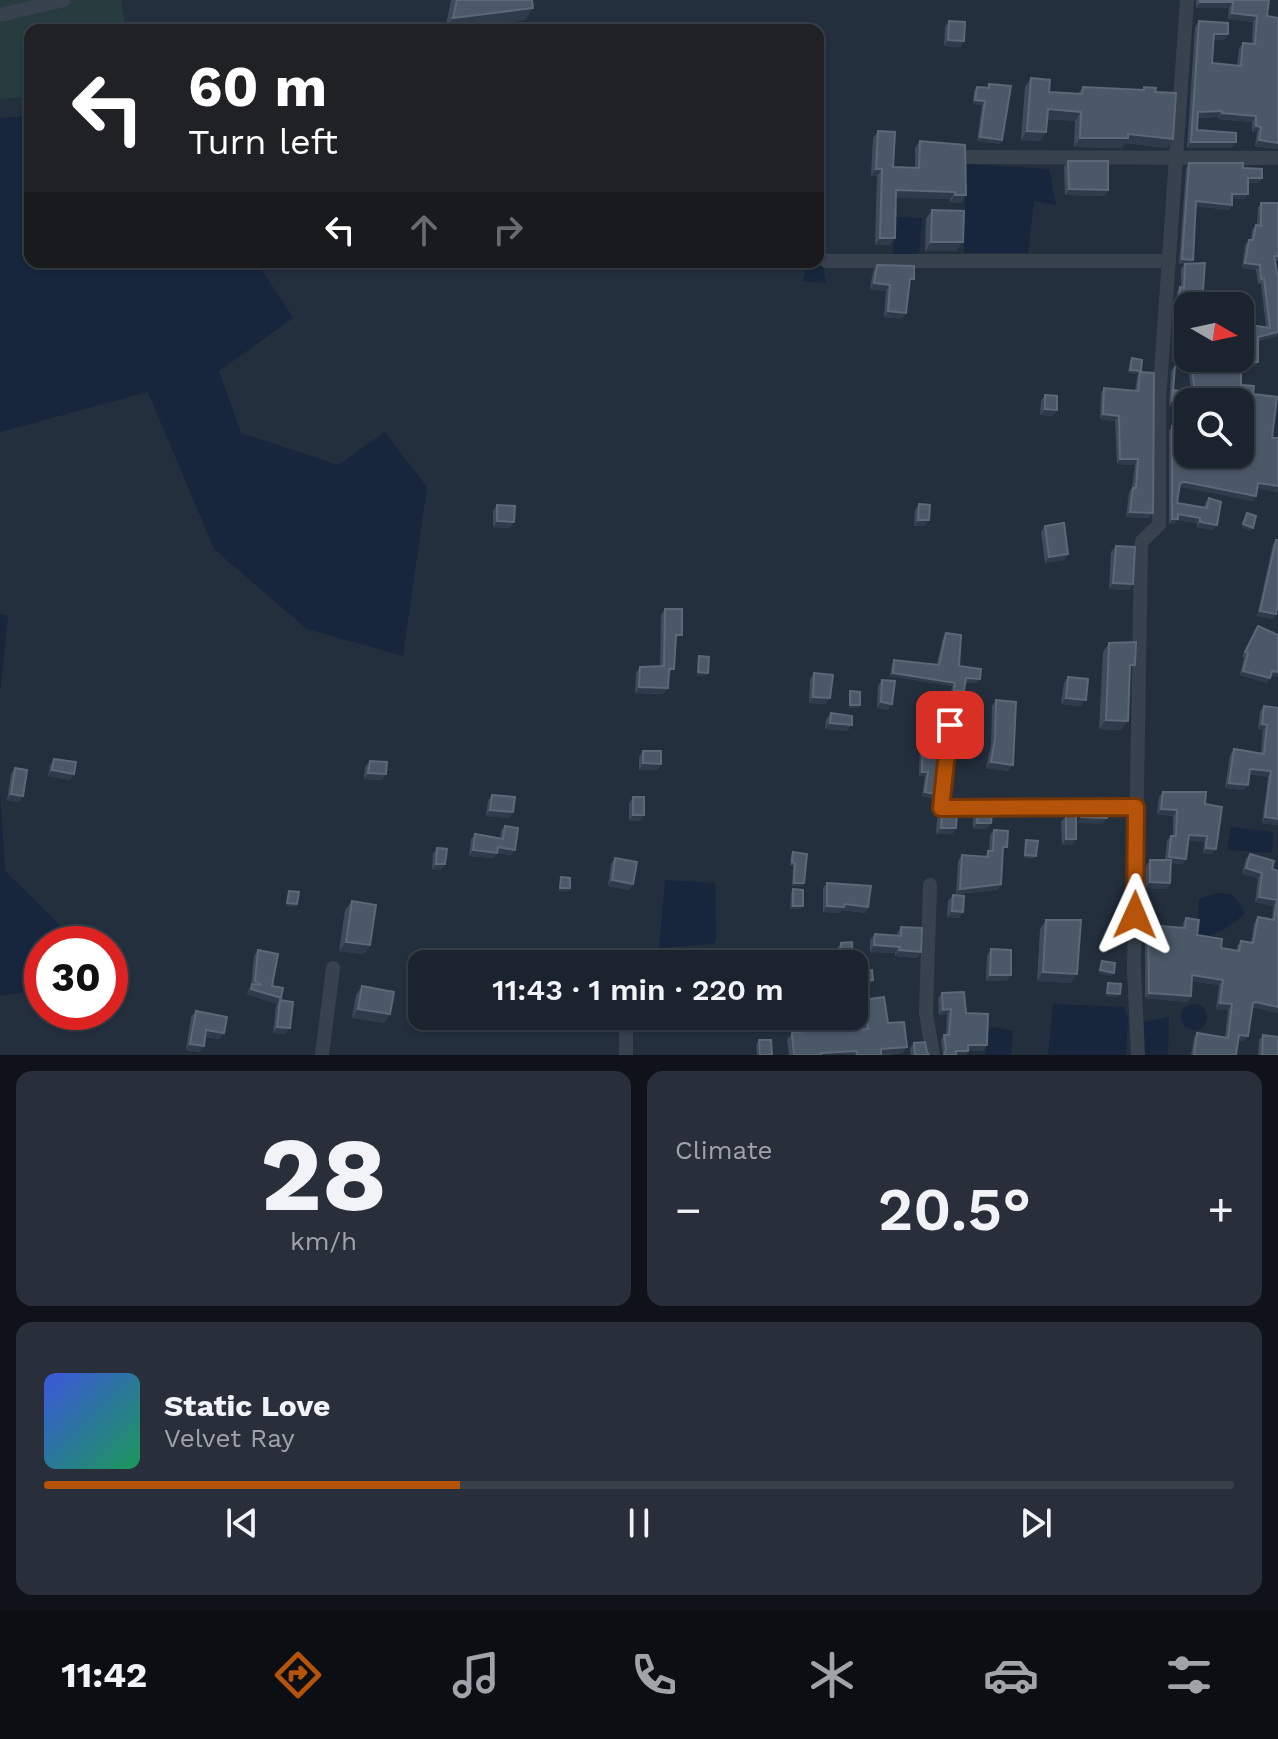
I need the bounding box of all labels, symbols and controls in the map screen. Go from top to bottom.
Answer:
text: 60 m [188,54,327,120]
icon: left [56,56,160,160]
text: Turn left [188,121,338,163]
icon: left [318,208,362,252]
icon: ahead [402,208,446,252]
icon: right [486,208,530,252]
north arrow [1174,292,1254,372]
map controls [1174,292,1254,468]
button: search [1174,388,1254,468]
pin [916,691,984,759]
icon: arrive [928,703,972,747]
position arrow [1093,873,1177,957]
speed limit sign: 30 [24,926,128,1030]
text: 11:43 · 1 min · 220 m [492,972,784,1007]
text: 28 [260,1113,387,1235]
text: Climate [675,1135,773,1165]
text: 20.5° [878,1174,1031,1245]
text: − [675,1184,702,1236]
text: + [1207,1184,1234,1236]
text: km/h [290,1226,357,1256]
text: Static Love [164,1388,330,1423]
text: Velvet Ray [164,1423,295,1453]
icon: previous [220,1501,264,1545]
icon: pause [617,1501,661,1545]
icon: next [1014,1501,1058,1545]
icon: directions [270,1647,326,1703]
icon: music [448,1647,504,1703]
icon: phone [626,1647,682,1703]
icon: climate [804,1647,860,1703]
icon: car [983,1647,1039,1703]
icon: filters [1161,1647,1217,1703]
text: 11:42 [61,1654,147,1696]

